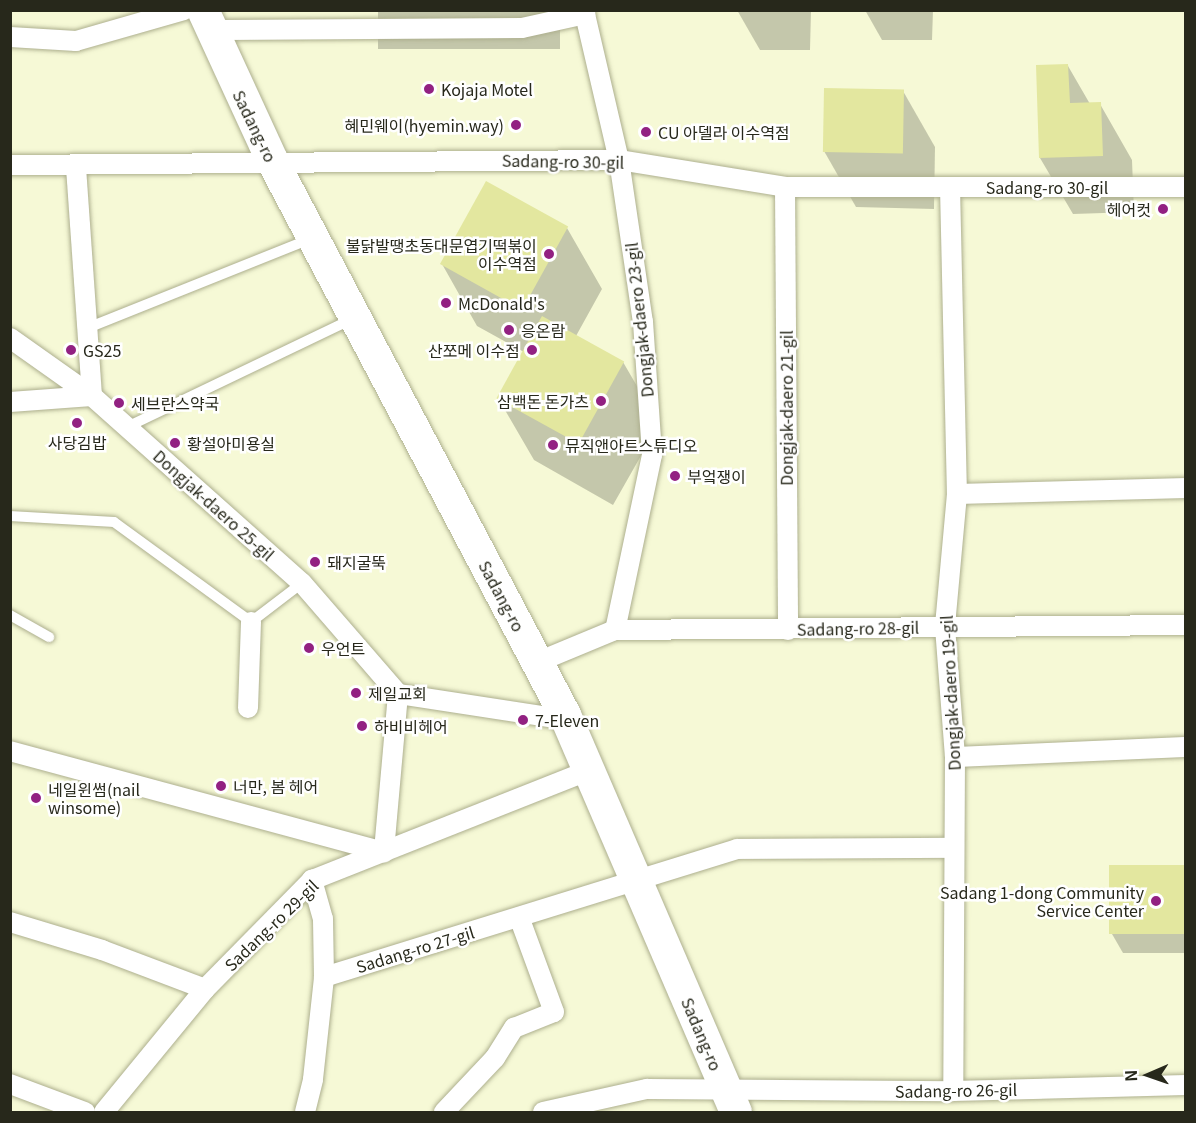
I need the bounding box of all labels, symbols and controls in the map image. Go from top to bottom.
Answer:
place label: Kojaja Motel [441,79,533,99]
marker: Kojaja Motel [422,82,436,96]
street label: Sadang-ro [229,87,281,165]
place label: 혜민웨이(hyemin.way) [345,115,504,135]
marker: 혜민웨이(hyemin.way) [509,118,523,132]
place label: CU 아델라 이수역점 [658,122,790,142]
marker: CU 아델라 이수역점 [639,125,653,139]
street label: Sadang-ro 30-gil [502,150,624,172]
street label: Sadang-ro 30-gil [986,177,1108,197]
place label: 헤어컷 [1107,199,1151,219]
marker: 헤어컷 [1156,202,1170,216]
place label: 불닭발땡초동대문엽기떡볶이 이수역점 [346,235,537,273]
street label: Dongjak-daero 23-gil [621,242,657,398]
marker: 불닭발땡초동대문엽기떡볶이 이수역점 [542,247,556,261]
place label: McDonald's [458,293,545,313]
marker: McDonald's [439,296,453,310]
place label: 응온람 [521,320,565,340]
marker: 응온람 [502,323,516,337]
street label: Dongjak-daero 21-gil [776,330,796,486]
place label: GS25 [83,340,121,360]
place label: 산쪼메 이수점 [428,340,520,360]
marker: GS25 [64,343,78,357]
marker: 산쪼메 이수점 [525,343,539,357]
place label: 삼백돈 돈가츠 [497,391,589,411]
place label: 세브란스약국 [131,393,219,413]
marker: 삼백돈 돈가츠 [594,394,608,408]
marker: 세브란스약국 [112,396,126,410]
marker: 사당김밥 [70,416,84,430]
place label: 사당김밥 [48,432,106,452]
place label: 황설아미용실 [187,433,275,453]
place label: 뮤직앤아트스튜디오 [565,435,697,455]
marker: 황설아미용실 [168,436,182,450]
marker: 뮤직앤아트스튜디오 [546,438,560,452]
street label: Dongjak-daero 25-gil [150,446,278,564]
place label: 부엌쟁이 [687,466,746,486]
marker: 부엌쟁이 [668,469,682,483]
place label: 돼지굴뚝 [327,552,386,572]
marker: 돼지굴뚝 [308,555,322,569]
street label: Sadang-ro [475,557,529,635]
street label: Dongjak-daero 19-gil [936,615,964,771]
street label: Sadang-ro 28-gil [797,617,919,639]
place label: 우언트 [321,638,365,658]
marker: 우언트 [302,641,316,655]
place label: 제일교회 [368,683,427,703]
marker: 제일교회 [349,686,363,700]
place label: 7-Eleven [535,710,599,730]
marker: 7-Eleven [516,713,530,727]
place label: 하비비헤어 [374,716,448,736]
marker: 하비비헤어 [355,719,369,733]
place label: 너만, 봄 헤어 [233,776,318,796]
place label: 네일윈썸(nail winsome) [48,779,140,817]
marker: 너만, 봄 헤어 [214,779,228,793]
marker: 네일윈썸(nail winsome) [29,791,43,805]
street label: Sadang-ro 29-gil [220,876,322,974]
place label: Sadang 1-dong Community Service Center [940,882,1144,920]
marker: Sadang 1-dong Community Service Center [1149,894,1163,908]
street label: Sadang-ro 27-gil [354,922,476,976]
street label: Sadang-ro [678,995,726,1073]
north arrow [1118,1045,1178,1105]
text: N [1118,1069,1142,1082]
street label: Sadang-ro 26-gil [895,1079,1017,1101]

